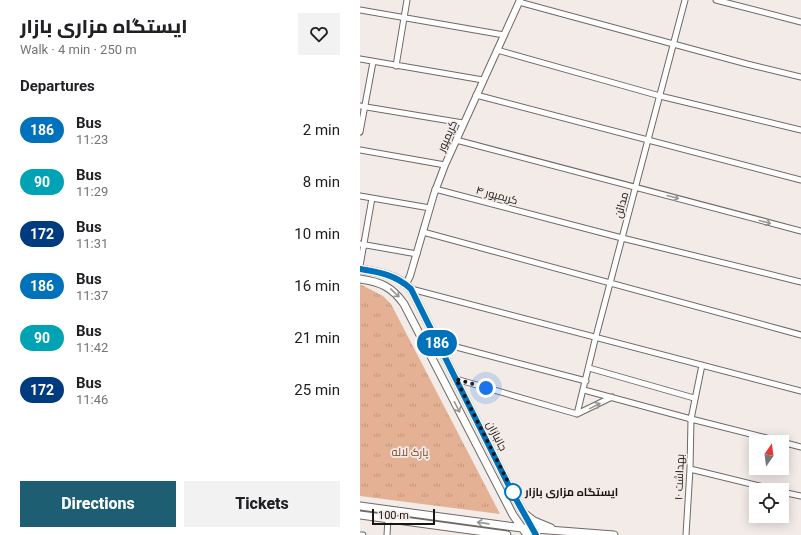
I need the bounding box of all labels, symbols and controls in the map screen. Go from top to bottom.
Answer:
button: heart [298,13,340,55]
text: ایستگاه مزاری بازار [20,15,187,38]
text: Walk · 4 min · 250 m [20,42,137,57]
text: Departures [20,77,95,95]
text: Bus [76,114,102,132]
street label: کریمپور [434,118,460,155]
text: 2 min [303,121,340,139]
text: 186 [30,122,54,138]
text: 11:23 [76,132,108,147]
text: Bus [76,166,102,184]
text: 8 min [303,173,340,191]
text: 90 [34,174,50,190]
text: 11:29 [76,184,108,199]
street label: کریمپور ۴ [474,184,519,207]
street label: مدائن [612,191,631,220]
one-way arrow [667,194,680,201]
text: Bus [76,218,102,236]
one-way arrow [758,218,771,226]
text: 10 min [294,225,340,243]
text: 172 [30,226,54,242]
text: 11:31 [76,236,108,251]
text: Bus [76,270,102,288]
text: 16 min [294,277,340,295]
text: 186 [30,278,54,294]
text: 11:37 [76,288,108,303]
one-way arrow [390,289,400,298]
text: Bus [76,322,102,340]
text: 21 min [294,329,340,347]
text: 90 [34,330,50,346]
line badge: 186 [414,330,460,356]
text: 186 [425,335,449,351]
text: 11:42 [76,340,108,355]
text: Bus [76,374,102,392]
your location [476,378,496,398]
text: 25 min [294,381,340,399]
text: 172 [30,382,54,398]
text: 11:46 [76,392,108,407]
one-way arrow [454,401,462,413]
one-way arrow [588,402,600,409]
street label: جانبازان [484,419,510,453]
north arrow [749,435,789,475]
map controls [749,435,789,523]
park label: پارک لاله [392,446,429,459]
street label: بهداشت ۱۰ [672,454,687,500]
button: Directions [20,481,176,527]
button: Tickets [184,481,340,527]
marker: ایستگاه مزاری بازار [504,483,522,501]
button: locate [749,483,789,523]
place label: ایستگاه مزاری بازار [524,486,618,499]
scale bar [372,507,435,526]
text: 100 m [378,509,409,522]
one-way arrow [477,519,490,527]

